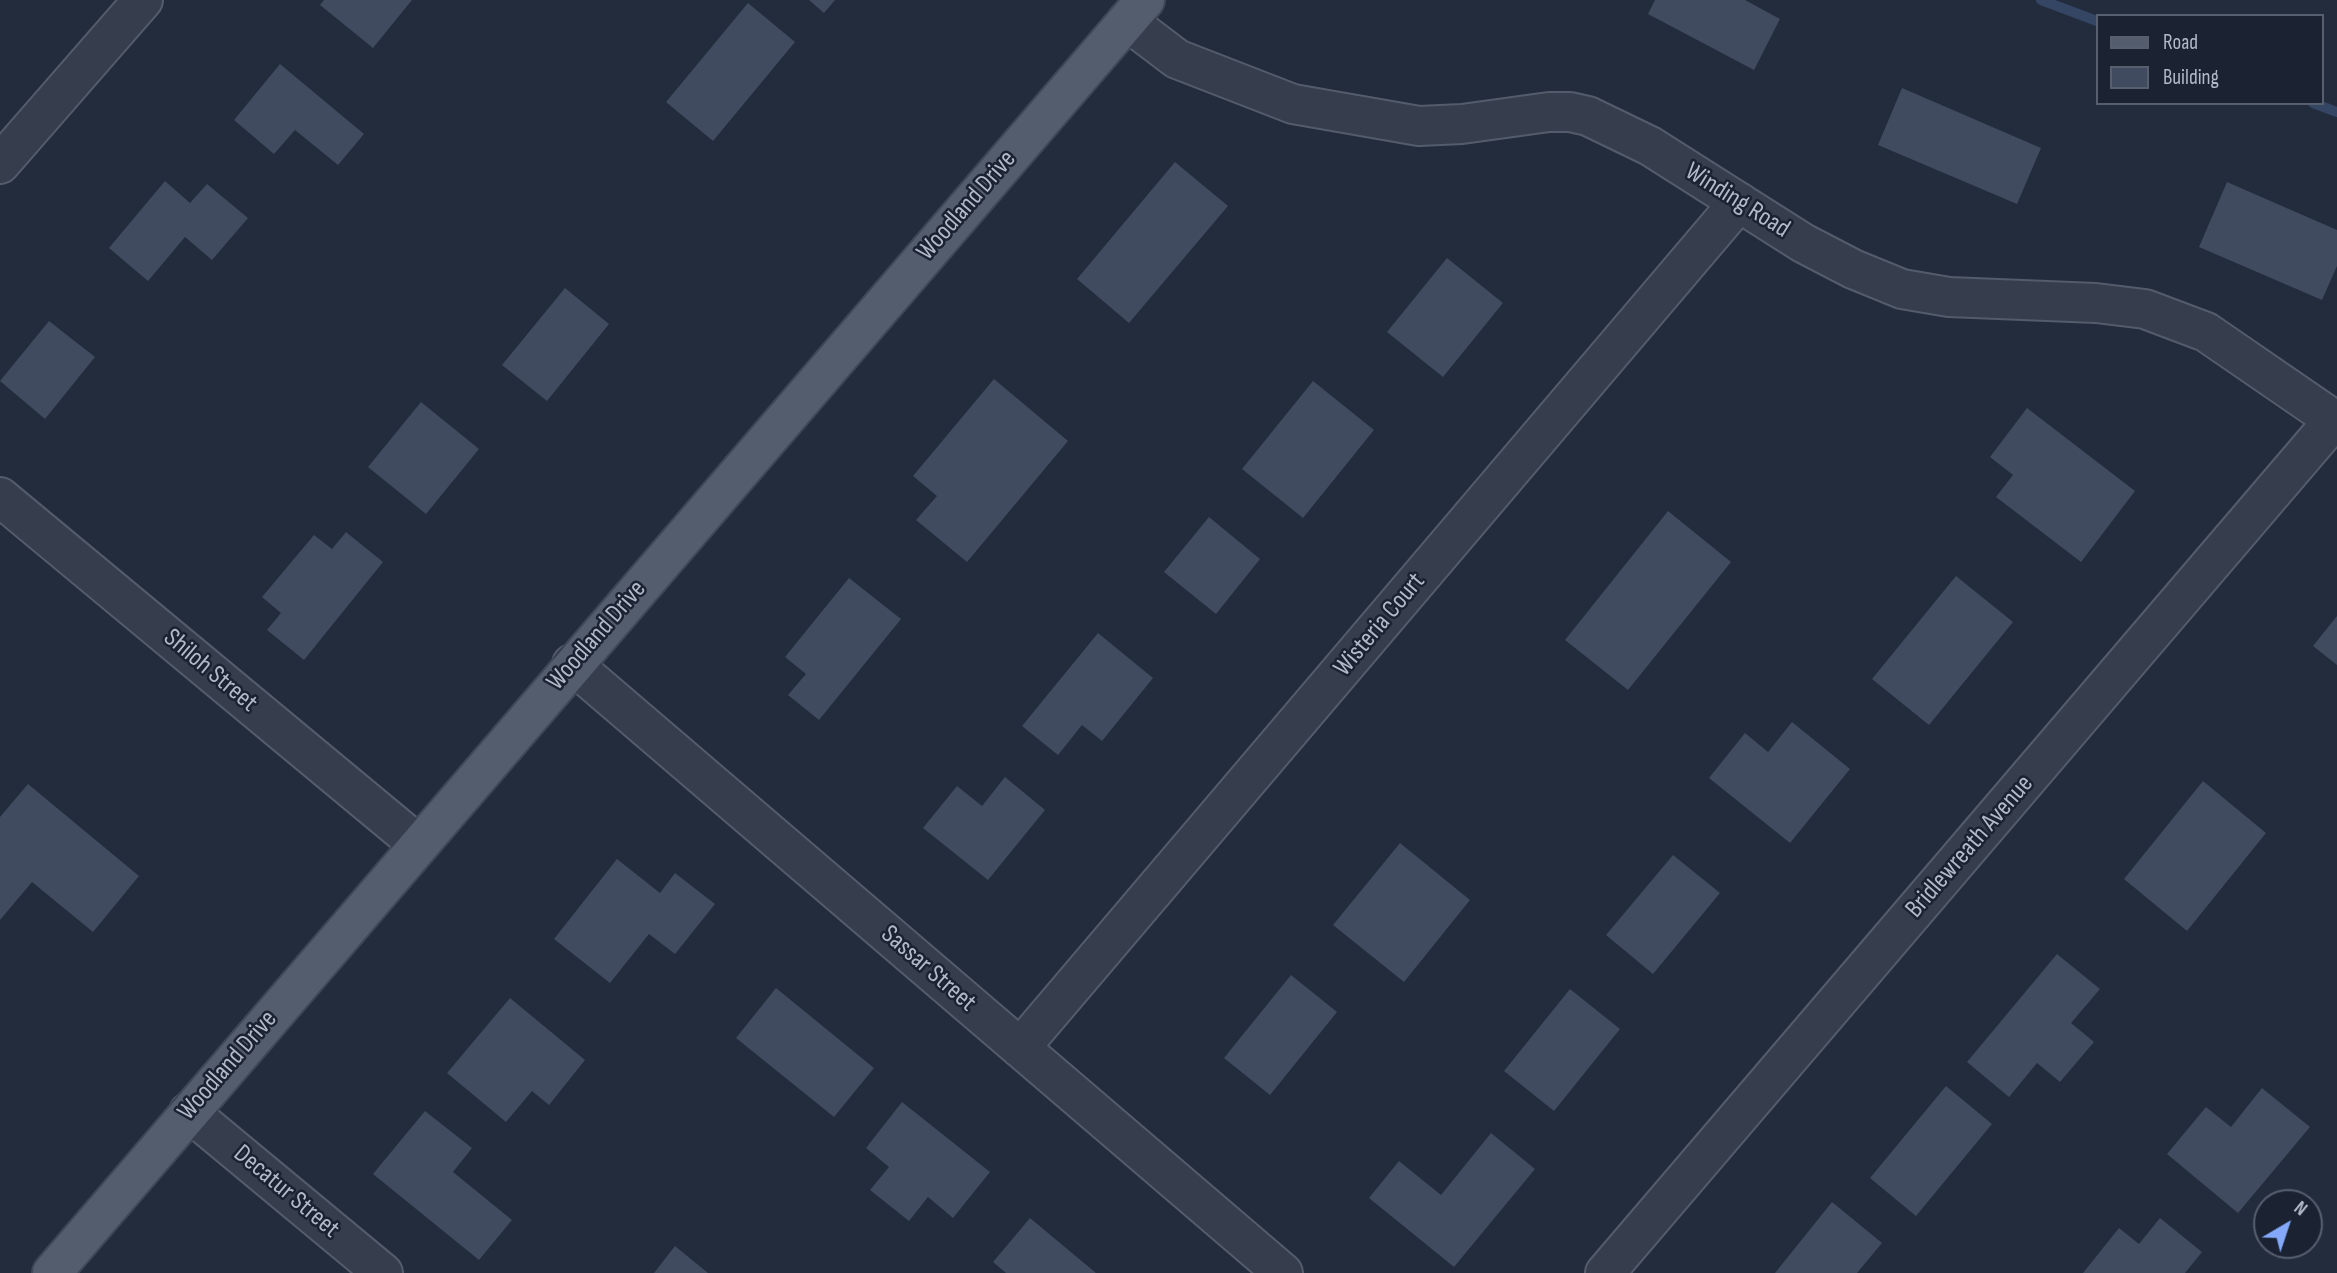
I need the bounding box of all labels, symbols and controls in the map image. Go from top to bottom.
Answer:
legend [2096,14,2323,105]
text: Road [2163,30,2198,55]
text: Building [2163,65,2219,90]
street label: Woodland Drive [911,145,1023,267]
street label: Winding Road [1679,157,1795,245]
street label: Wisteria Court [1328,567,1432,683]
street label: Woodland Drive [541,575,653,697]
street label: Shiloh Street [157,623,263,719]
street label: Bridlewreath Avenue [1900,769,2040,925]
street label: Sassar Street [874,919,982,1019]
street label: Woodland Drive [172,1005,284,1127]
street label: Decatur Street [227,1139,345,1245]
north arrow [2253,1189,2323,1259]
text: N [2289,1197,2311,1221]

